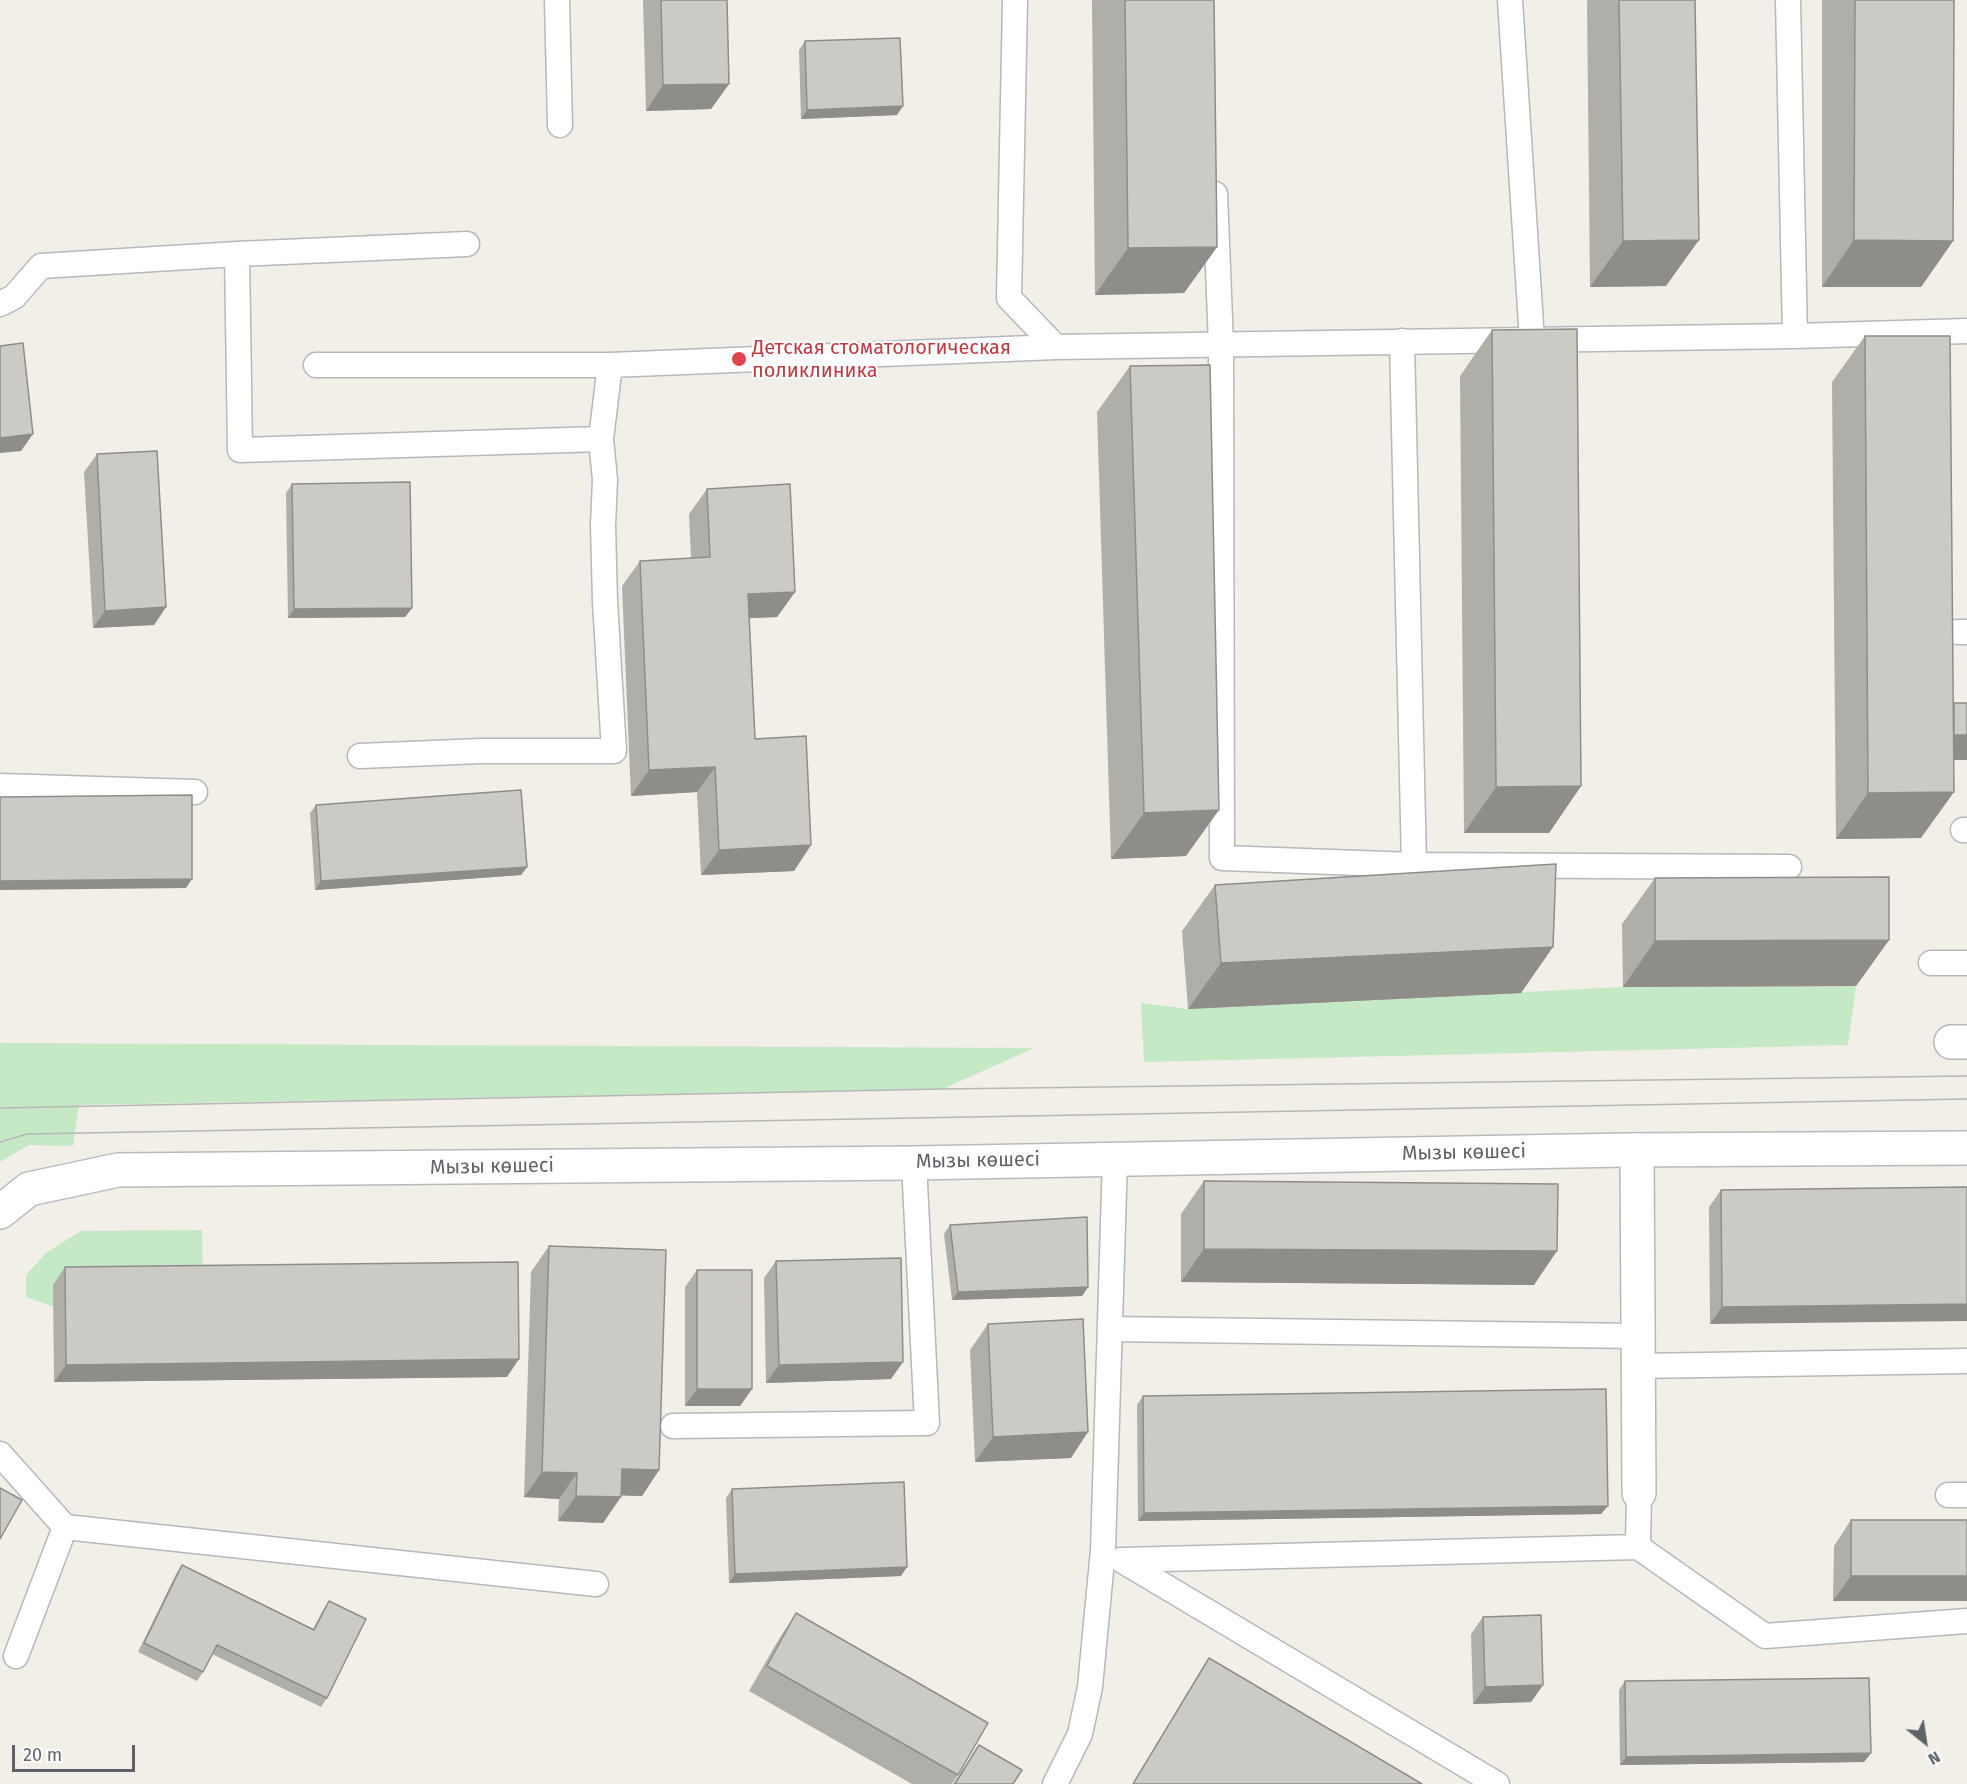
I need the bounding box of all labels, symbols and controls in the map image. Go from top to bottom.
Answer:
place label: Детская стоматологическая поликлиника [752,336,1011,383]
marker: Детская стоматологическая поликлиника [730,350,748,368]
street label: Мызы көшесі [1402,1140,1526,1166]
street label: Мызы көшесі [916,1148,1040,1174]
street label: Мызы көшесі [430,1154,554,1180]
north arrow [1895,1712,1955,1772]
scale bar [15,1733,138,1771]
text: 20 m [23,1744,62,1766]
text: N [1925,1747,1944,1769]

